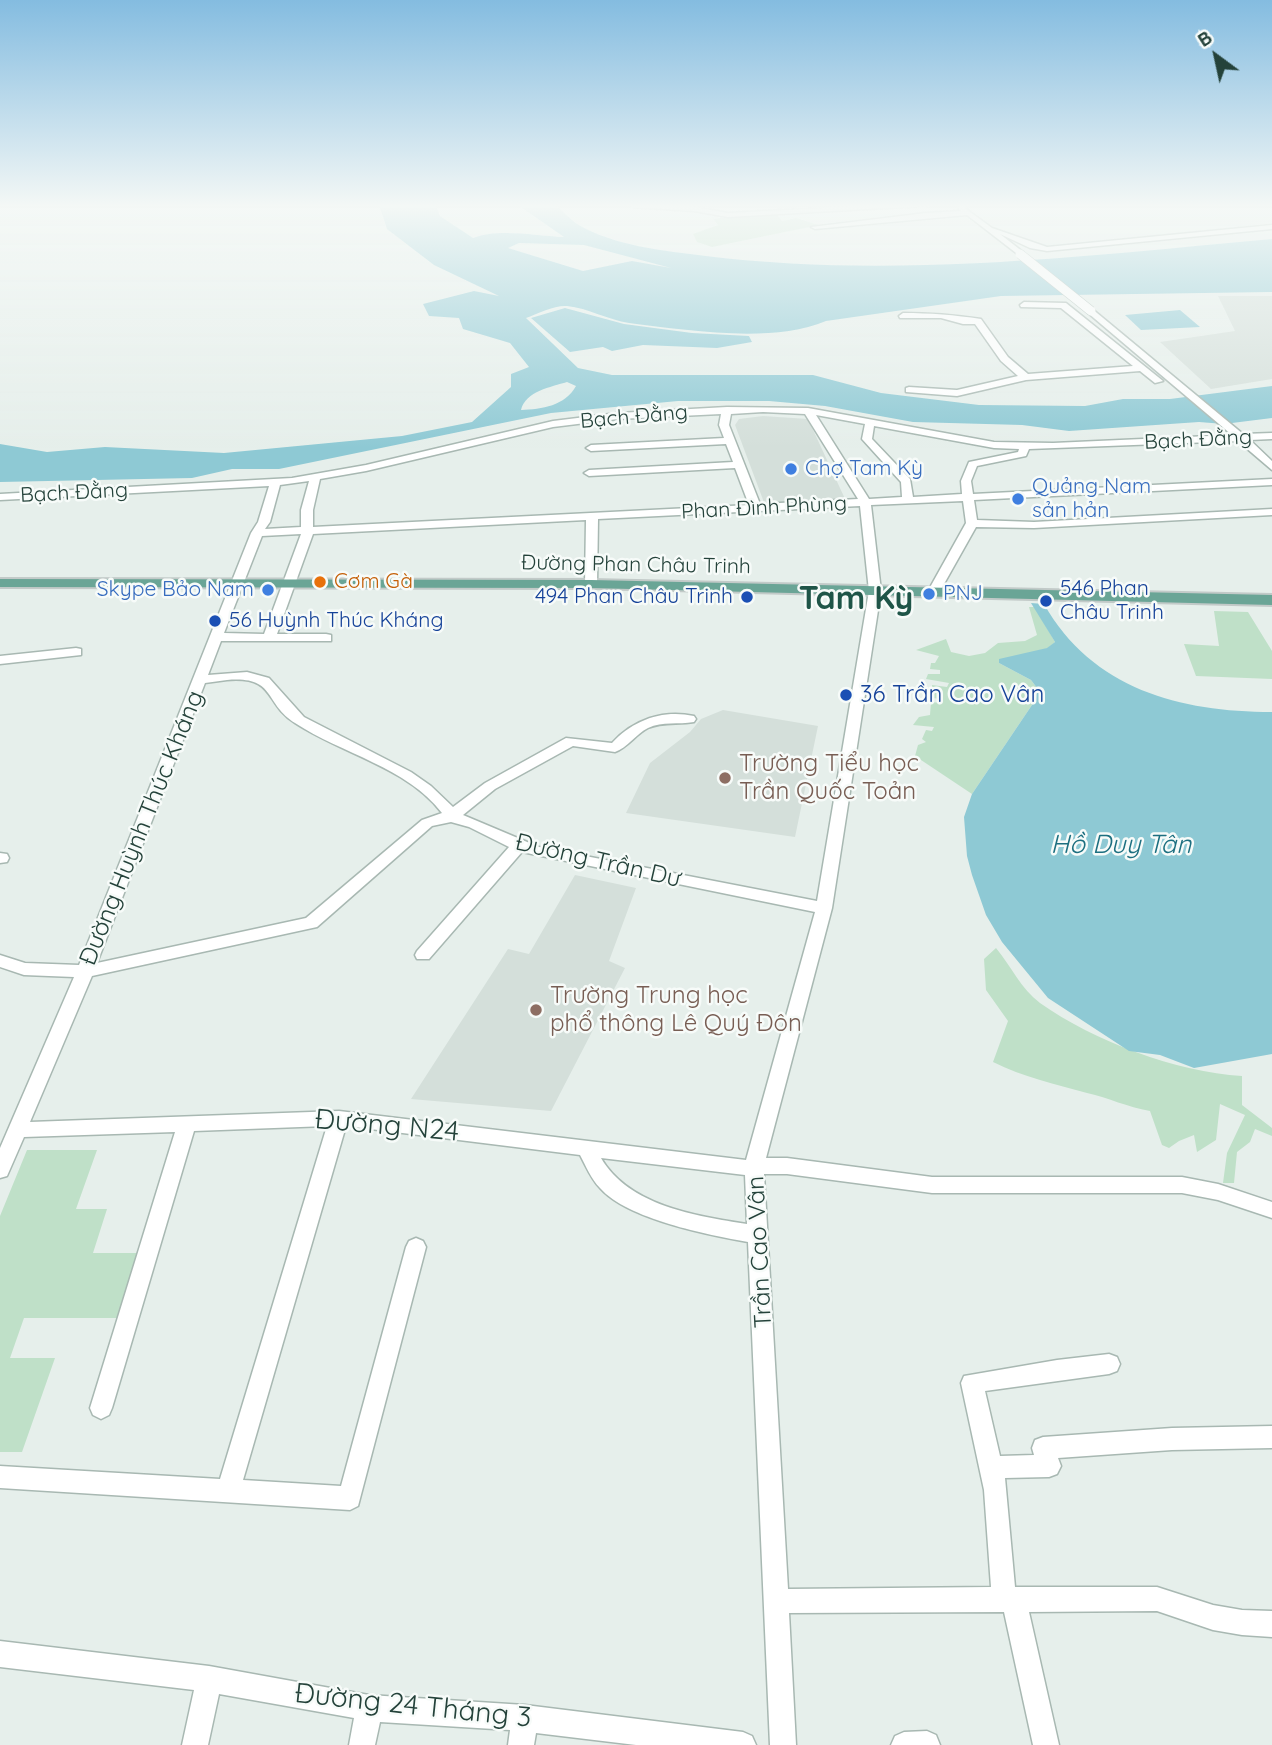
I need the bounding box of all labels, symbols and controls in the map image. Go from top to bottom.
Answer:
north arrow [1181,21,1251,91]
text: B [1193,25,1216,52]
street label: Bạch Đằng [579,400,689,434]
street label: Bạch Đằng [1143,425,1253,455]
place label: Chợ Tam Kỳ [805,456,923,482]
marker: Chợ Tam Kỳ [783,461,799,477]
place label: Quảng Nam sản hản [1032,474,1151,524]
street label: Bạch Đằng [19,478,129,508]
street label: Phan Đình Phùng [680,491,848,525]
marker: Quảng Nam sản hản [1010,491,1026,507]
street label: Đường Phan Châu Trinh [521,550,751,580]
place label: Cơm Gà [334,569,413,595]
marker: Cơm Gà [312,574,328,590]
place label: 546 Phan Châu Trinh [1060,576,1164,626]
place label: Skype Bảo Nam [97,577,254,603]
district label: Tam Kỳ [799,580,913,618]
place label: PNJ [943,581,983,607]
marker: Skype Bảo Nam [260,582,276,598]
place label: 494 Phan Châu Trinh [535,584,733,610]
marker: PNJ [921,586,937,602]
marker: 494 Phan Châu Trinh [739,589,755,605]
marker: 546 Phan Châu Trinh [1038,593,1054,609]
place label: 56 Huỳnh Thúc Kháng [229,608,444,634]
marker: 56 Huỳnh Thúc Kháng [207,613,223,629]
place label: 36 Trần Cao Vân [860,681,1044,709]
street label: Đường Huỳnh Thúc Kháng [74,687,210,969]
marker: 36 Trần Cao Vân [838,687,854,703]
place label: Trường Tiểu học Trần Quốc Toản [739,750,919,806]
marker: Trường Tiểu học Trần Quốc Toản [717,770,733,786]
street label: Đường Trần Dư [513,828,683,894]
water label: Hồ Duy Tân [1051,829,1191,861]
place label: Trường Trung học phổ thông Lê Quý Đôn [550,982,802,1038]
marker: Trường Trung học phổ thông Lê Quý Đôn [528,1002,544,1018]
street label: Đường N24 [314,1103,460,1149]
street label: Trần Cao Vân [742,1175,778,1329]
street label: Đường 24 Tháng 3 [293,1677,533,1735]

